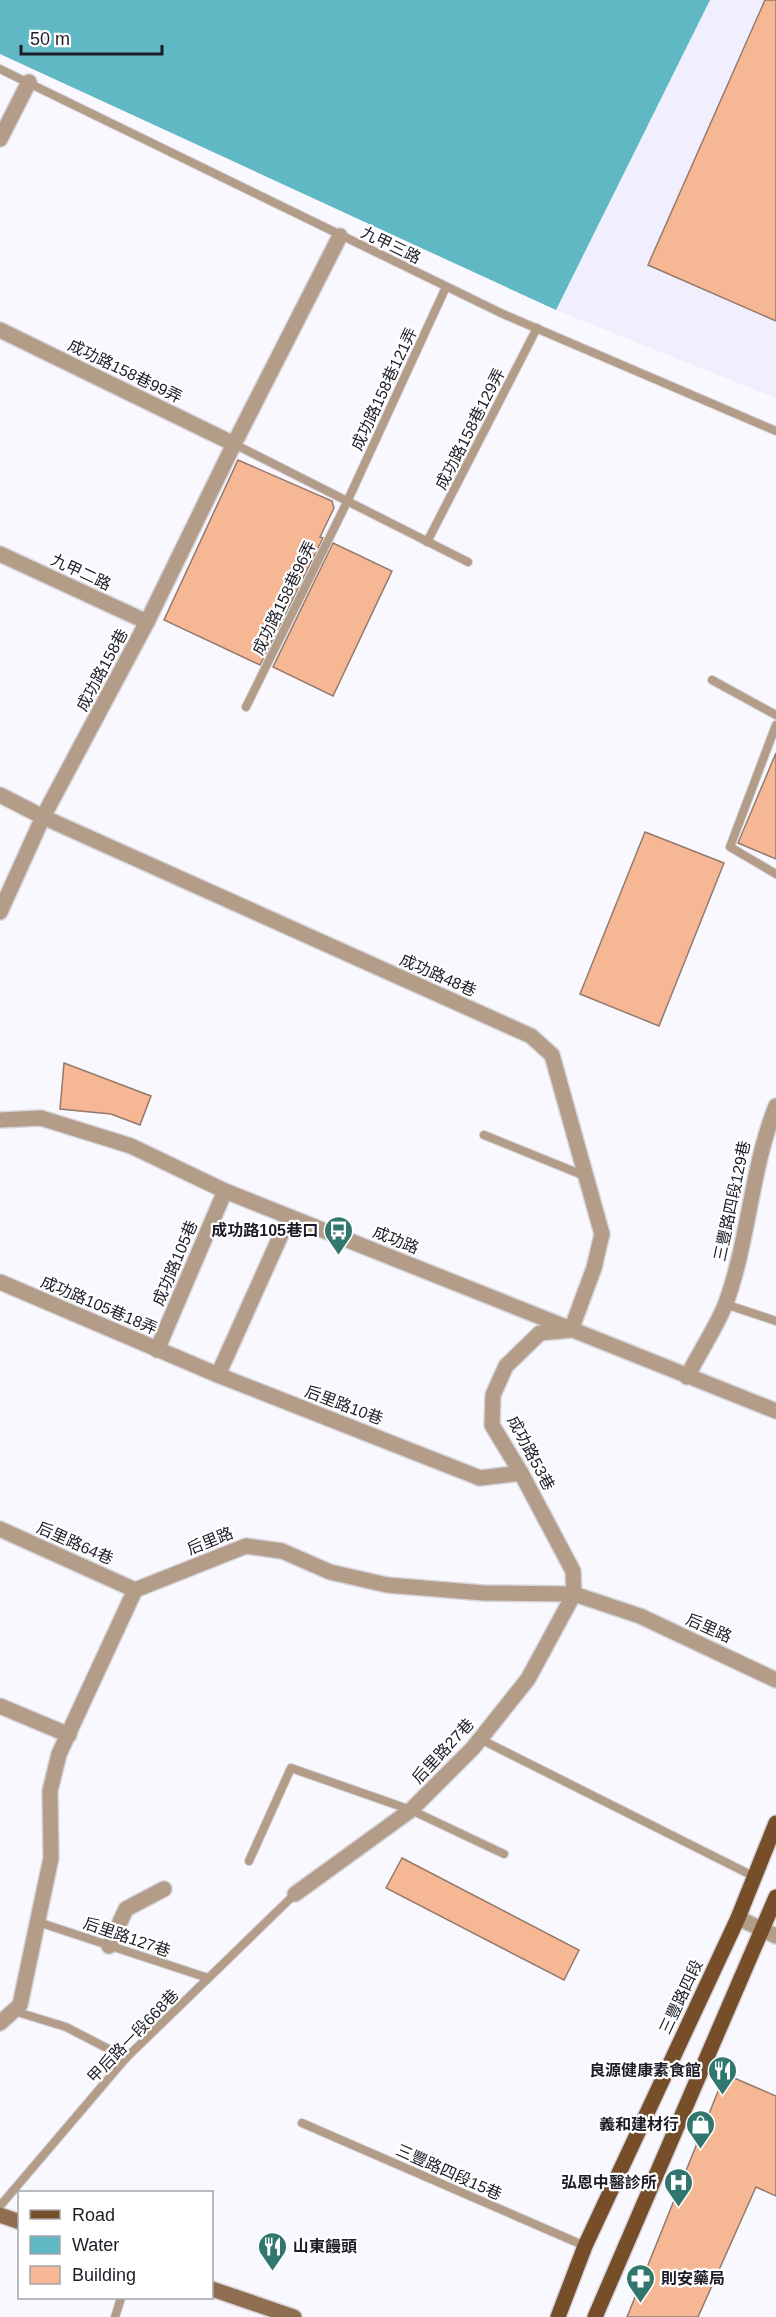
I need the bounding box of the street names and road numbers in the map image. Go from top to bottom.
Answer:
street label: 九甲三路 [359,223,423,267]
street label: 成功路158巷121弄 [348,325,420,453]
street label: 成功路158巷99弄 [65,336,185,406]
street label: 成功路158巷129弄 [432,366,508,492]
street label: 成功路158巷96弄 [249,538,319,658]
street label: 九甲二路 [48,551,114,593]
street label: 成功路158巷 [73,626,131,714]
street label: 成功路48巷 [397,951,479,999]
street label: 三豐路四段129巷 [711,1139,753,1263]
street label: 成功路105巷 [149,1218,201,1308]
street label: 成功路 [371,1223,421,1257]
street label: 成功路105巷18弄 [38,1273,160,1337]
street label: 后里路10巷 [303,1382,385,1428]
street label: 成功路53巷 [504,1413,558,1493]
street label: 后里路64巷 [34,1519,116,1567]
street label: 后里路 [185,1524,235,1558]
street label: 后里路 [684,1610,734,1646]
street label: 后里路27巷 [409,1715,477,1787]
street label: 后里路127巷 [81,1914,173,1960]
street label: 三豐路四段 [656,1957,706,2037]
street label: 甲后路一段668巷 [84,1986,182,2086]
street label: 三豐路四段15巷 [394,2141,504,2203]

